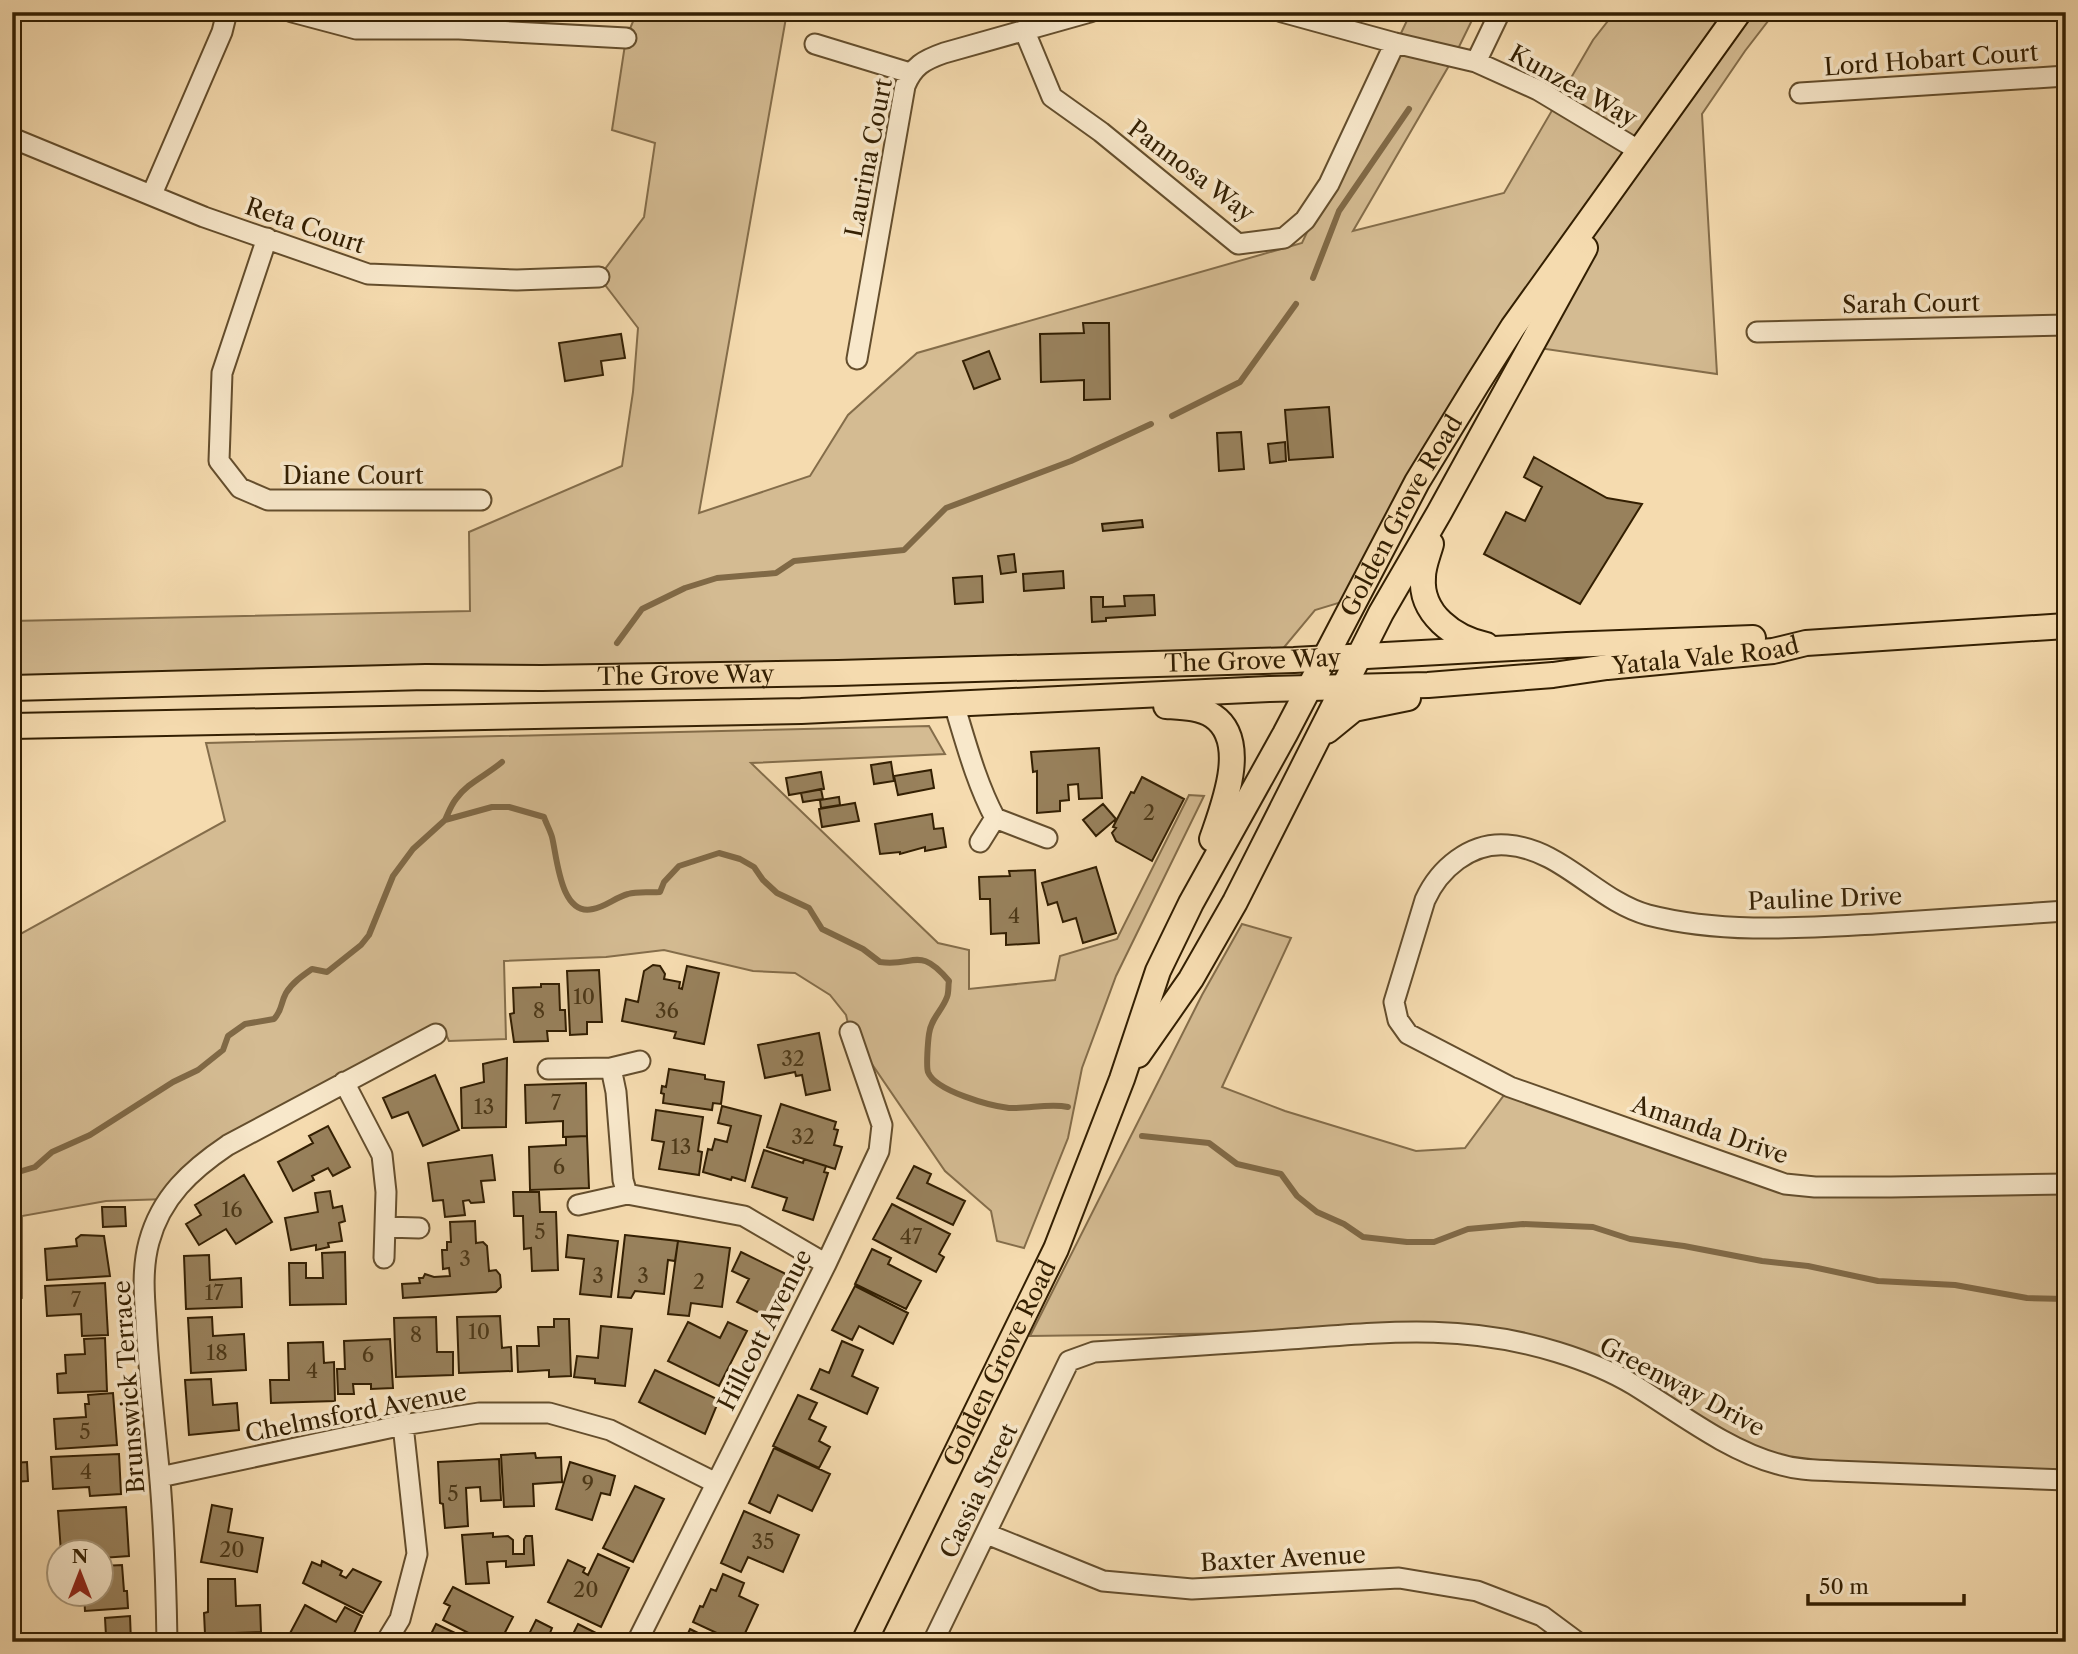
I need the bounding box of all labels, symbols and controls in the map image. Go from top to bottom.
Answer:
street label: Lord Hobart Court [1823,38,2040,81]
street label: Kunzea Way [1504,39,1643,133]
street label: Laurina Court [839,76,898,240]
street label: Pannosa Way [1122,114,1261,228]
street label: Reta Court [241,192,369,260]
street label: Sarah Court [1842,288,1981,319]
street label: Golden Grove Road [1334,409,1469,621]
street label: Diane Court [283,461,424,490]
street label: Yatala Vale Road [1610,630,1802,681]
street label: The Grove Way [1164,642,1342,678]
street label: The Grove Way [597,659,775,691]
house number: 2 [1143,800,1155,825]
street label: Pauline Drive [1747,881,1903,916]
house number: 4 [1008,903,1020,928]
house number: 10 [573,984,595,1009]
house number: 8 [533,998,545,1023]
house number: 36 [655,998,679,1023]
house number: 32 [781,1046,805,1071]
street label: Amanda Drive [1627,1089,1792,1170]
house number: 7 [551,1090,562,1115]
house number: 13 [474,1094,494,1119]
house number: 32 [791,1124,815,1149]
house number: 13 [671,1134,691,1159]
house number: 6 [553,1154,565,1179]
house number: 16 [221,1197,243,1222]
house number: 5 [534,1219,546,1244]
house number: 47 [900,1224,923,1249]
street label: Hillcott Avenue [711,1244,818,1415]
house number: 3 [459,1246,471,1271]
street label: Golden Grove Road [937,1255,1062,1471]
house number: 3 [592,1263,604,1288]
house number: 3 [637,1263,649,1288]
house number: 2 [693,1269,705,1294]
street label: Brunswick Terrace [107,1279,150,1495]
house number: 17 [204,1280,224,1305]
house number: 7 [71,1287,82,1312]
house number: 10 [468,1319,490,1344]
house number: 8 [410,1322,422,1347]
street label: Greenway Drive [1595,1331,1770,1442]
house number: 18 [206,1340,228,1365]
house number: 6 [362,1342,374,1367]
house number: 4 [306,1358,318,1383]
street label: Chelmsford Avenue [243,1377,469,1448]
street label: Cassia Street [933,1418,1024,1563]
house number: 5 [79,1419,91,1444]
house number: 4 [80,1459,92,1484]
house number: 9 [582,1471,594,1496]
house number: 5 [447,1481,459,1506]
house number: 35 [752,1529,774,1554]
house number: 20 [219,1537,245,1562]
north arrow [46,1538,116,1608]
street label: Baxter Avenue [1199,1540,1366,1577]
text: N [72,1545,88,1568]
scale bar [1808,1563,1964,1607]
text: 50 m [1819,1574,1869,1599]
house number: 20 [573,1577,599,1602]

